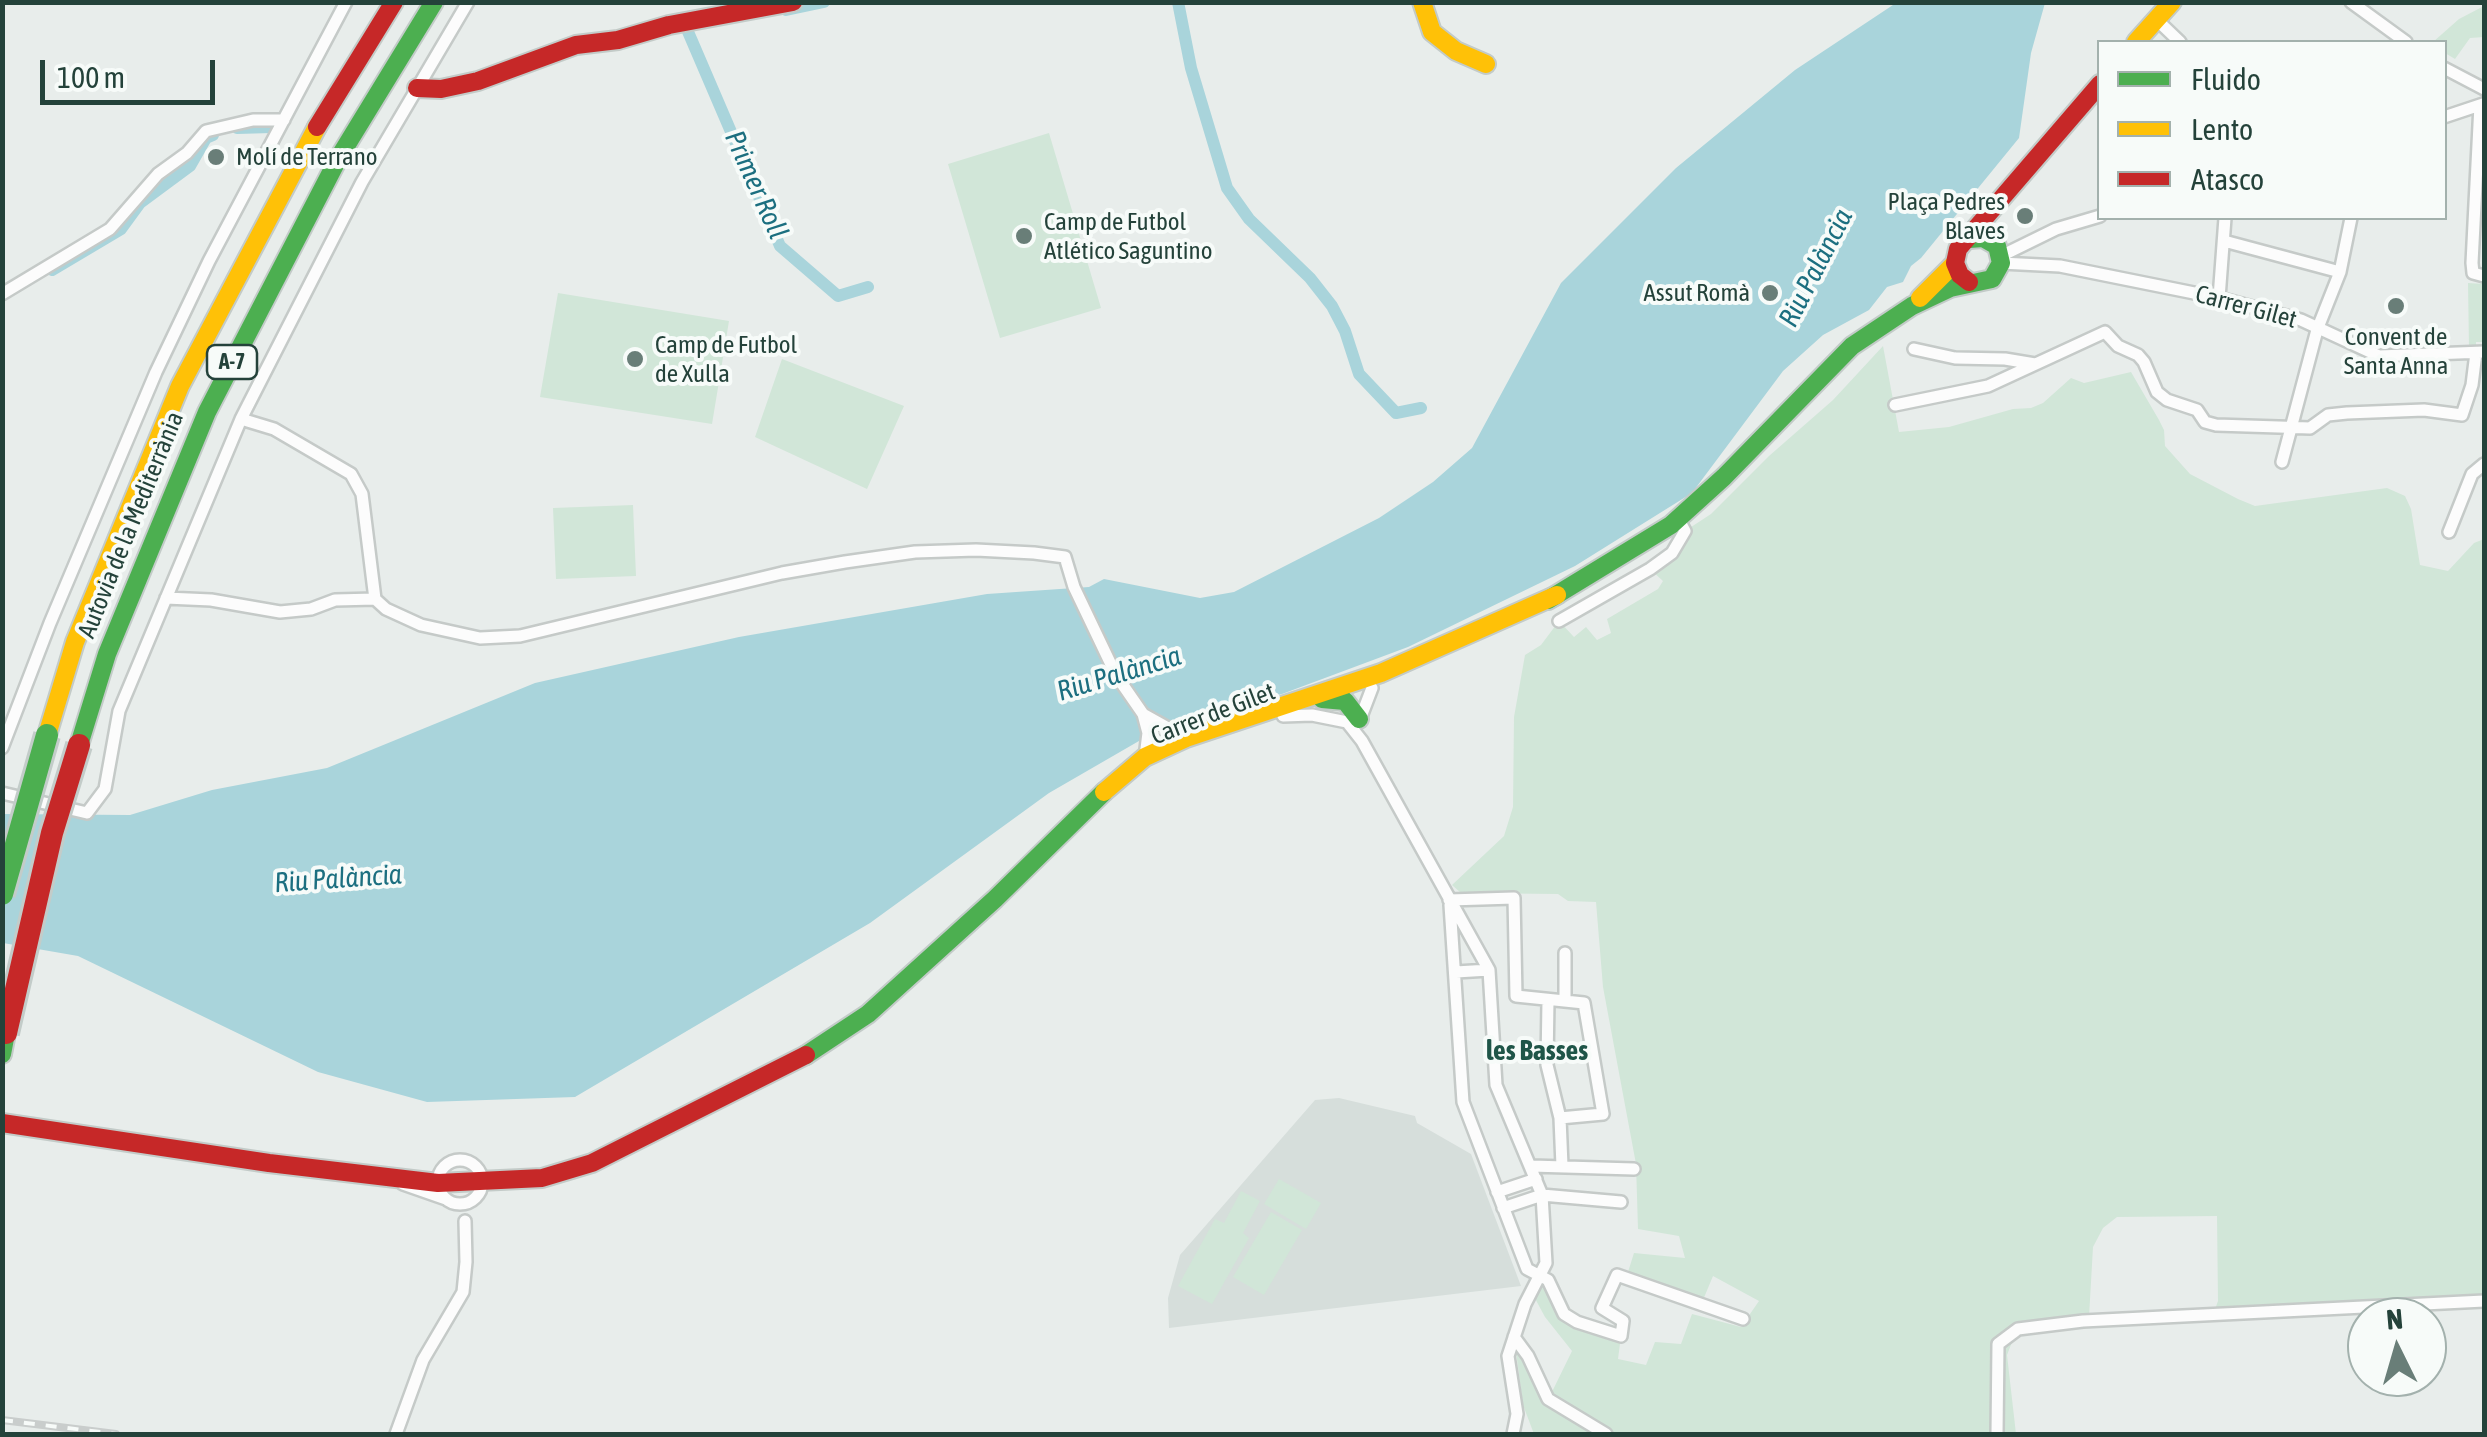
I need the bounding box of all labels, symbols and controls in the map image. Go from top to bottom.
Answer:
scale bar [45,40,220,102]
legend [2097,40,2447,220]
text: 100 m [57,60,125,94]
text: Fluido [2191,62,2261,96]
text: Lento [2191,112,2253,146]
water label: Primer Roll [717,125,795,245]
place label: Molí de Terrano [236,142,377,172]
marker: Molí de Terrano [205,146,227,168]
text: Atasco [2191,162,2264,196]
place label: Plaça Pedres Blaves [1888,187,2005,246]
water label: Riu Palància [1772,203,1860,333]
marker: Plaça Pedres Blaves [2014,205,2036,227]
place label: Camp de Futbol Atlético Saguntino [1044,207,1212,266]
marker: Camp de Futbol Atlético Saguntino [1013,225,1035,247]
place label: Assut Romà [1644,278,1750,308]
street label: Carrer Gilet [2192,279,2300,335]
marker: Assut Romà [1759,282,1781,304]
marker: Convent de Santa Anna [2385,295,2407,317]
place label: Convent de Santa Anna [2344,322,2448,381]
place label: Camp de Futbol de Xulla [655,330,797,389]
road number: A-7 [207,345,257,379]
marker: Camp de Futbol de Xulla [624,348,646,370]
street label: Autovia de la Mediterrània [72,407,190,643]
water label: Riu Palància [1053,639,1185,709]
street label: Carrer de Gilet [1147,677,1279,751]
water label: Riu Palància [273,858,403,900]
district label: les Basses [1486,1034,1588,1068]
north arrow [2347,1297,2447,1397]
text: N [2385,1302,2404,1336]

